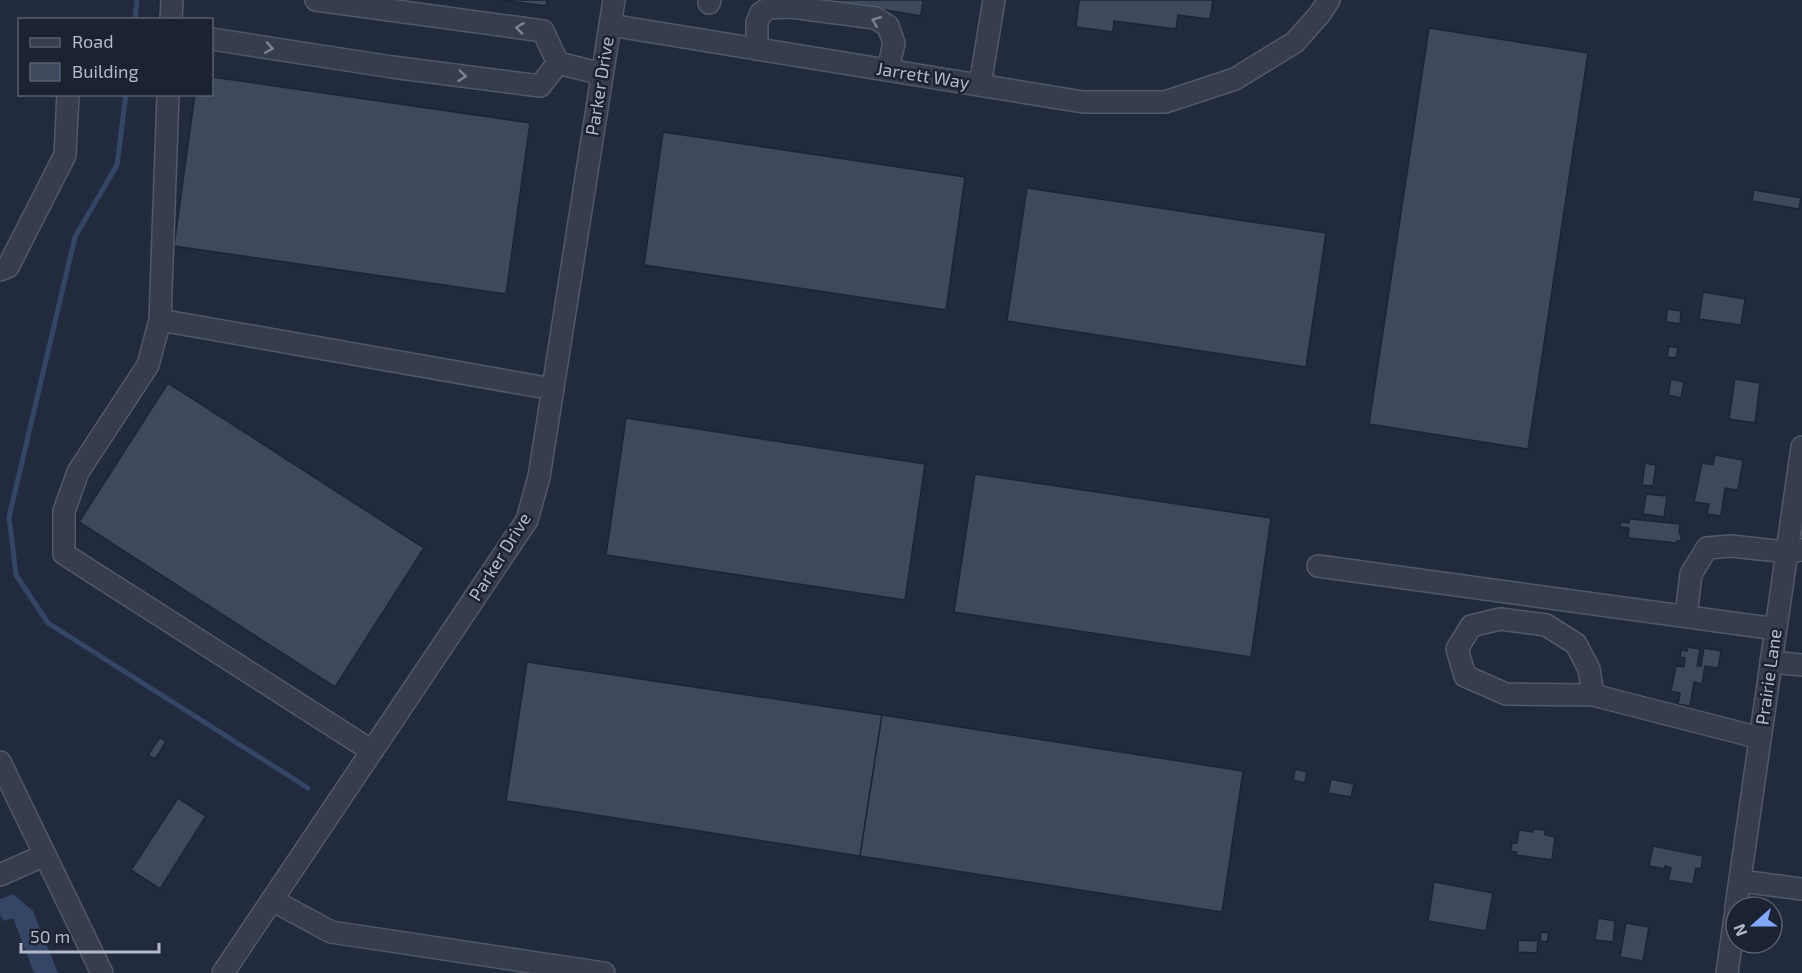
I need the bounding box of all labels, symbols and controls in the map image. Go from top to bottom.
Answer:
one-way arrow [872,16,883,28]
legend [18,18,213,96]
one-way arrow [516,22,525,34]
text: Road [72,30,113,52]
street label: Parker Drive [580,35,618,137]
one-way arrow [265,42,274,54]
street label: Jarrett Way [875,57,972,93]
text: Building [72,60,139,82]
one-way arrow [458,70,467,82]
street label: Parker Drive [463,508,535,605]
street label: Prairie Lane [1750,627,1786,726]
north arrow [1724,895,1784,955]
scale bar [21,916,159,954]
text: N [1729,922,1750,939]
text: 50 m [30,925,70,947]

